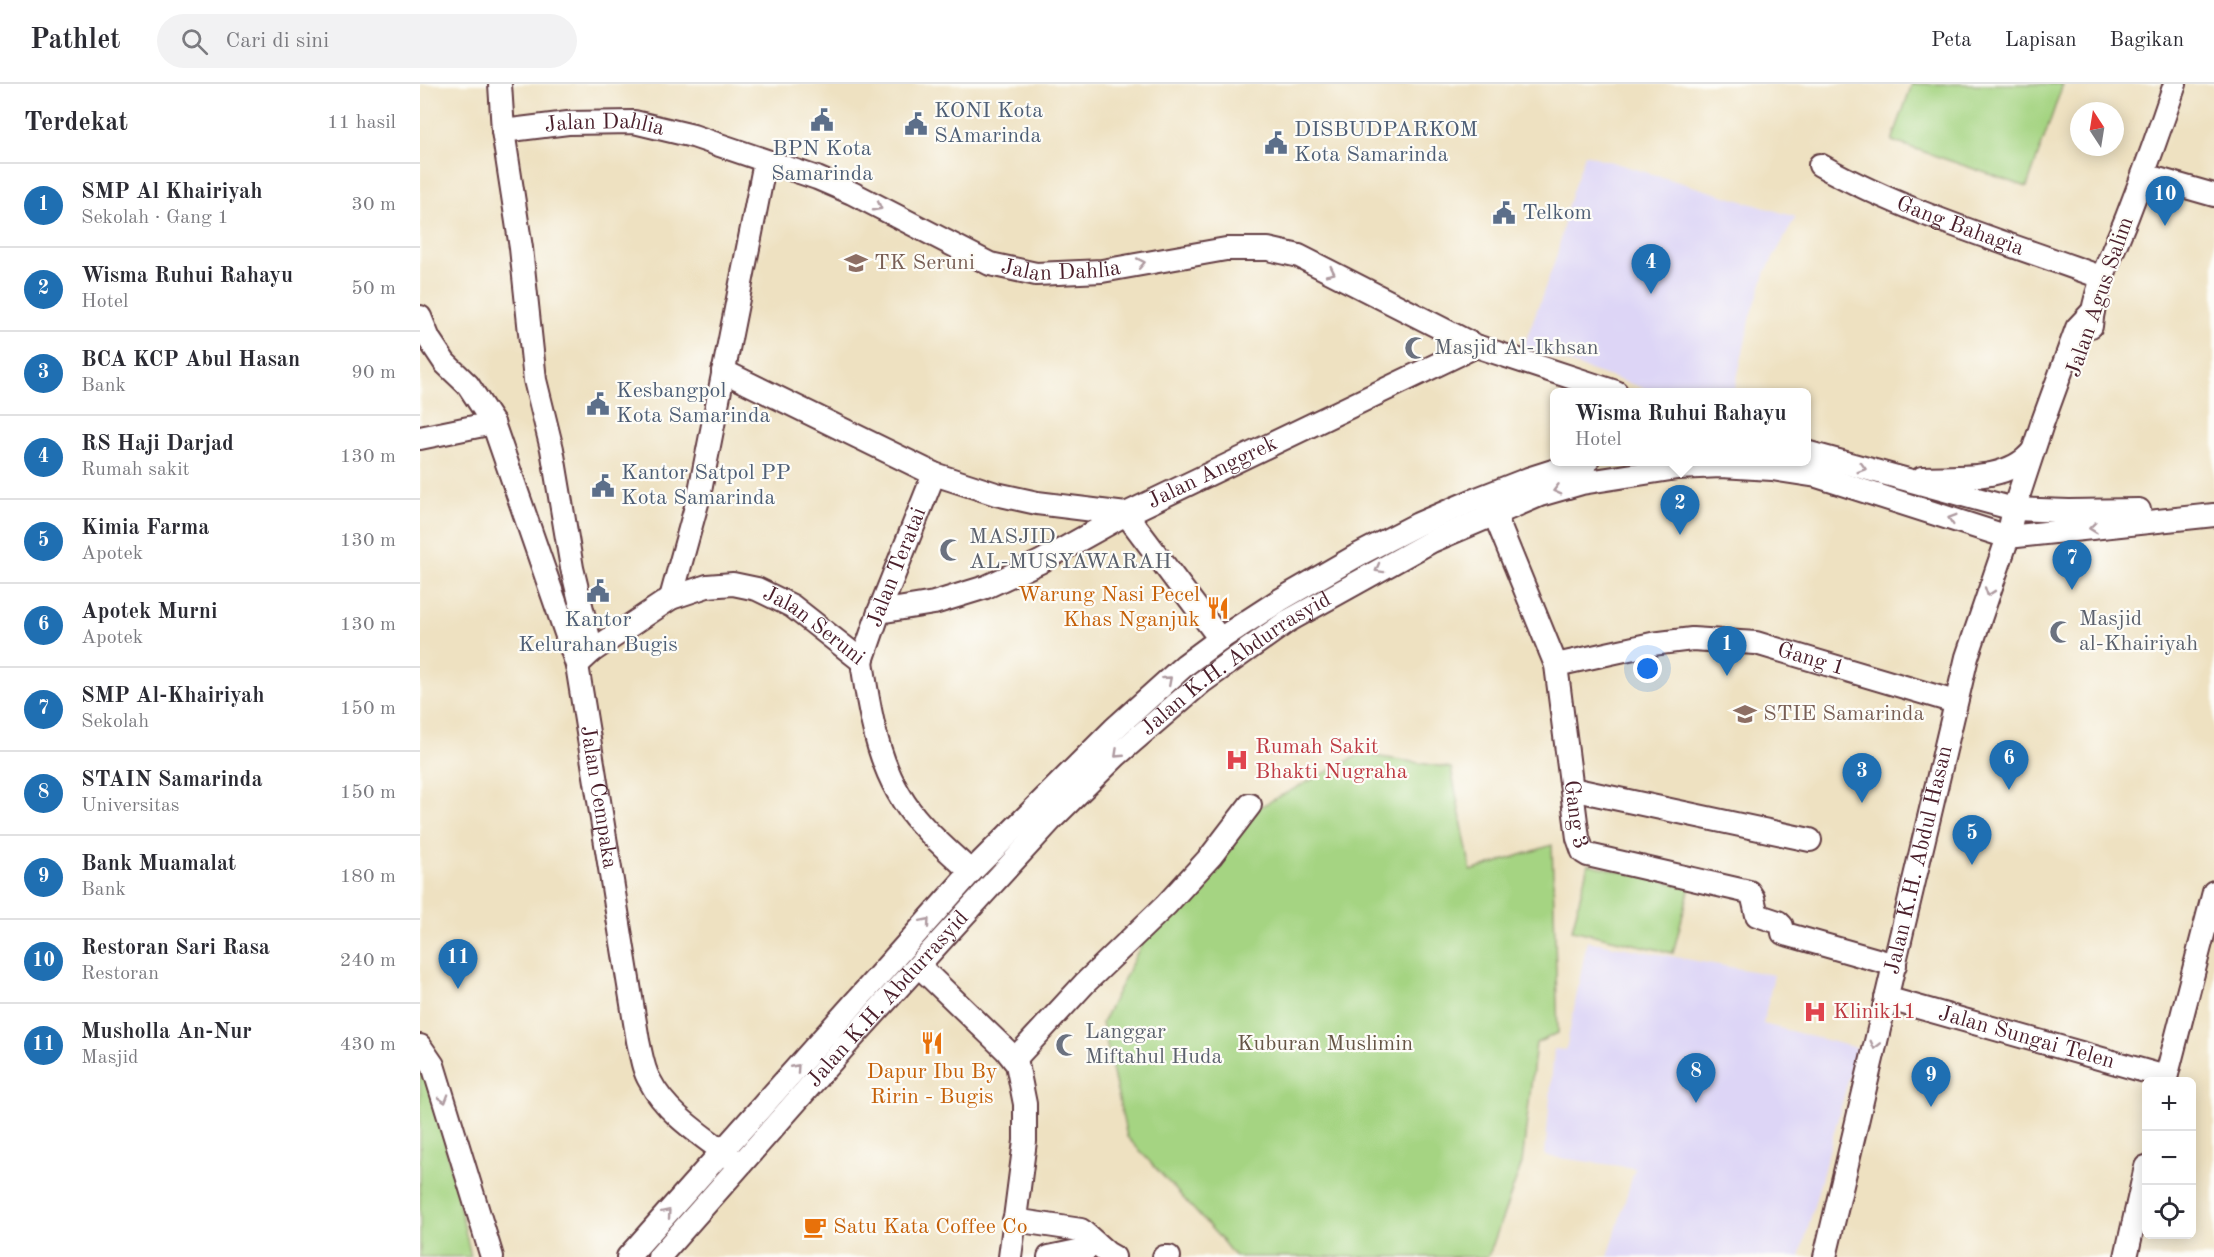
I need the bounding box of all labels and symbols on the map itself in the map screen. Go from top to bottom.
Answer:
place label: KONI Kota SAmarinda [934,100,1043,147]
north arrow [2070,102,2124,156]
public building icon: BPN Kota Samarinda [809,107,835,133]
street label: Jalan Dahlia [543,110,667,140]
public building icon: KONI Kota SAmarinda [903,111,929,137]
place label: DISBUDPARKOM Kota Samarinda [1294,119,1478,166]
public building icon: DISBUDPARKOM Kota Samarinda [1263,130,1289,156]
place label: BPN Kota Samarinda [771,138,873,185]
pin: 10 [2146,176,2184,226]
street label: Gang Bahagia [1893,192,2027,260]
one-way arrow [872,200,882,211]
public building icon: Telkom [1491,200,1517,226]
place label: Telkom [1522,202,1592,224]
street label: Jalan Agus Salim [2062,214,2138,380]
pin: 4 [1632,244,1670,294]
school or university icon: TK Seruni [843,250,869,276]
place label: TK Seruni [874,252,975,274]
street label: Jalan Dahlia [999,256,1123,286]
one-way arrow [1136,257,1146,270]
one-way arrow [1324,264,1335,276]
mosque icon: Masjid Al-Ikhsan [1403,335,1429,361]
place label: Masjid Al-Ikhsan [1434,337,1599,359]
place label: Kesbangpol Kota Samarinda [616,380,770,427]
public building icon: Kesbangpol Kota Samarinda [585,391,611,417]
street label: Jalan Anggrek [1144,432,1281,513]
one-way arrow [1856,461,1867,473]
place label: Kantor Satpol PP Kota Samarinda [621,462,791,509]
public building icon: Kantor Satpol PP Kota Samarinda [590,473,616,499]
one-way arrow [1552,483,1563,495]
pin: 2 [1660,486,1700,535]
street label: Jalan Teratai [864,504,930,630]
one-way arrow [1947,514,1958,527]
one-way arrow [2089,521,2098,533]
place label: MASJID AL-MUSYAWARAH [969,526,1172,573]
mosque icon: MASJID AL-MUSYAWARAH [938,537,964,563]
pin: 7 [2052,540,2092,590]
one-way arrow [1375,562,1385,573]
public building icon: Kantor Kelurahan Bugis [585,578,611,604]
street label: Jalan Seruni [759,583,869,670]
place label: Warung Nasi Pecel Khas Nganjuk [1018,584,1200,631]
one-way arrow [1984,586,1997,597]
street label: Jalan K.H. Abdurrasyid [1137,588,1335,740]
restaurant icon: Warung Nasi Pecel Khas Nganjuk [1205,595,1231,621]
place label: Masjid al-Khairiyah [2079,608,2198,655]
place label: Kantor Kelurahan Bugis [518,609,678,656]
mosque icon: Masjid al-Khairiyah [2048,619,2074,645]
pin: 1 [1708,626,1746,676]
street label: Gang 1 [1775,639,1847,680]
your location [1633,654,1662,683]
one-way arrow [1161,677,1172,688]
school or university icon: STIE Samarinda [1732,701,1758,727]
place label: STIE Samarinda [1763,703,1925,725]
street label: Jalan Cempaka [576,724,621,870]
place label: Rumah Sakit Bhakti Nugraha [1255,736,1408,783]
pin: 6 [1990,740,2028,790]
street label: Jalan K.H. Abdul Hasan [1881,743,1957,976]
one-way arrow [1114,747,1124,758]
hospital icon: Rumah Sakit Bhakti Nugraha [1224,747,1250,773]
pin: 3 [1842,754,1882,803]
street label: Gang 3 [1560,779,1592,852]
pin: 5 [1952,816,1992,865]
street label: Jalan K.H. Abdurrasyid [803,907,973,1091]
one-way arrow [919,918,930,929]
pin: 11 [438,940,477,989]
hospital icon: Klinik11 [1802,999,1828,1025]
place label: Klinik11 [1833,1001,1916,1023]
street label: Jalan Sungai Telen [1936,1002,2117,1073]
place label: Langgar Miftahul Huda [1085,1021,1223,1068]
restaurant icon: Dapur Ibu By Ririn - Bugis [919,1030,945,1056]
mosque icon: Langgar Miftahul Huda [1054,1032,1080,1058]
park label: Kuburan Muslimin [1237,1033,1413,1055]
one-way arrow [1869,1040,1882,1050]
pin: 8 [1676,1054,1716,1103]
pin: 9 [1912,1058,1950,1107]
place label: Dapur Ibu By Ririn - Bugis [866,1061,998,1108]
one-way arrow [789,1064,800,1074]
one-way arrow [437,1093,449,1104]
one-way arrow [659,1209,670,1220]
cafe icon: Satu Kata Coffee Co [802,1214,828,1240]
place label: Satu Kata Coffee Co [833,1216,1028,1238]

